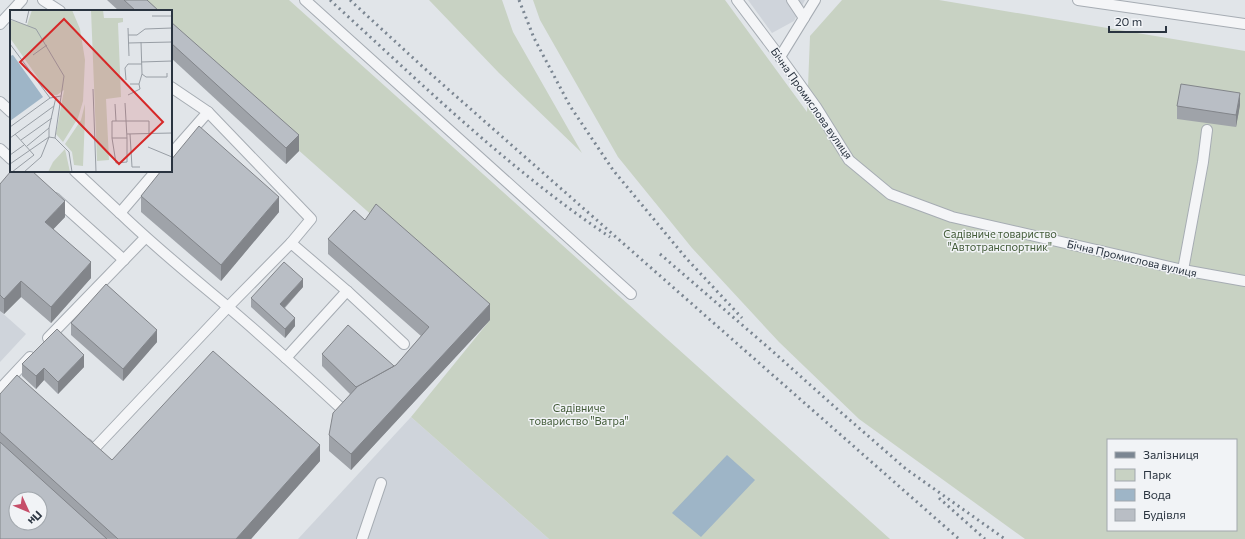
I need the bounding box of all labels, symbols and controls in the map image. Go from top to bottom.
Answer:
scale bar [1109,8,1166,34]
inset map [10,10,172,172]
text: 20 m [1115,14,1142,28]
street label: Бічна Промислова вулиця [769,45,855,161]
park label: Садівниче товариство "Автотранспортник" [943,227,1057,253]
street label: Бічна Промислова вулиця [1066,237,1198,279]
park label: Садівниче товариство "Ватра" [529,401,629,427]
legend [1107,439,1237,531]
text: Залізниця [1143,447,1199,461]
text: Парк [1143,467,1172,481]
text: Вода [1143,487,1171,501]
north arrow [8,491,48,531]
text: Будівля [1143,507,1186,521]
text: Пн [26,509,45,528]

